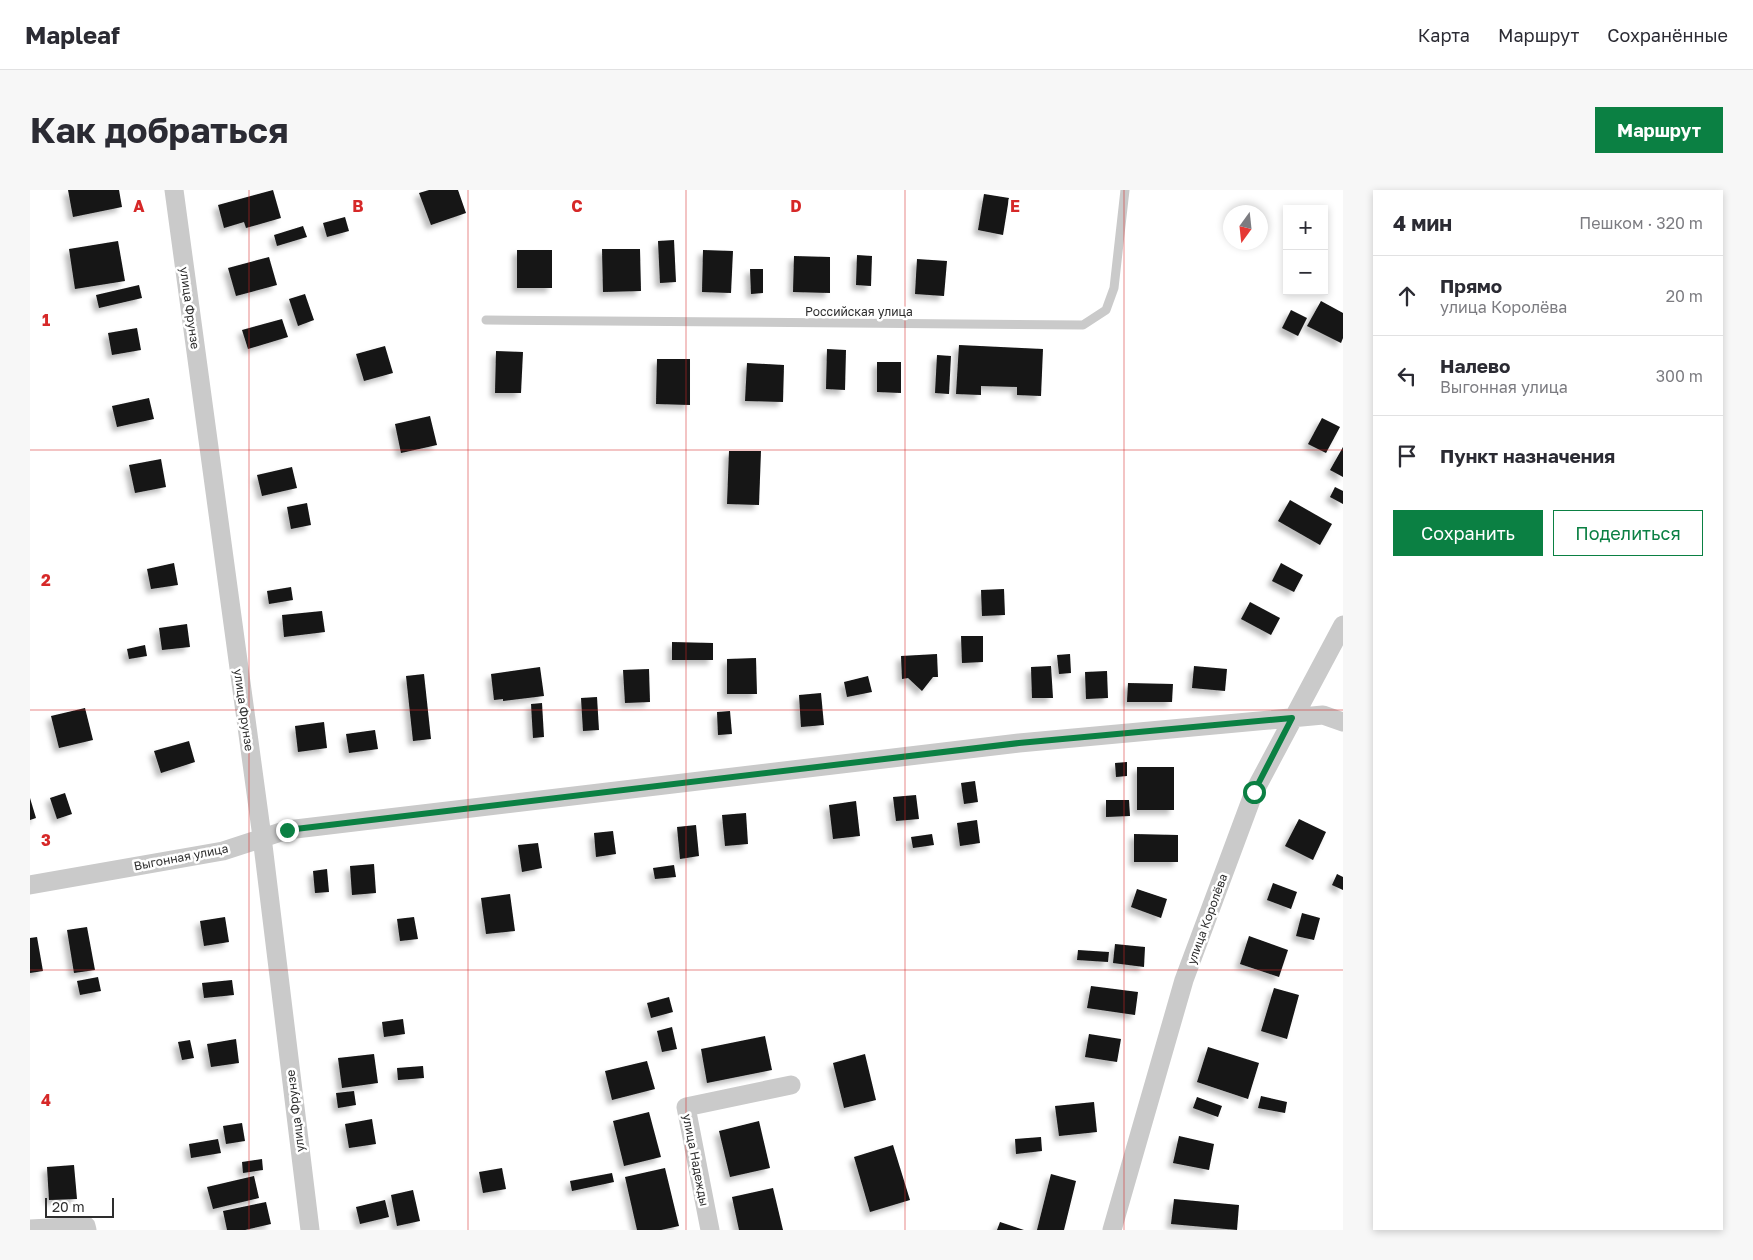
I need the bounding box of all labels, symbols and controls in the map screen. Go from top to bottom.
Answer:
text: Mapleaf [25,20,120,49]
text: Карта [1418,24,1470,46]
text: Маршрут [1498,24,1579,46]
text: Сохранённые [1607,24,1728,46]
button: Маршрут [1595,107,1723,153]
text: Как добраться [30,109,288,151]
text: A [133,196,145,216]
text: B [352,196,364,216]
text: C [571,196,583,216]
text: D [790,196,802,216]
text: E [1010,196,1020,216]
north arrow [1223,205,1268,250]
map controls [1283,205,1328,295]
button: + [1283,205,1328,250]
text: 4 мин [1393,210,1452,236]
text: Пешком · 320 m [1579,213,1703,233]
button: − [1283,250,1328,295]
street label: улица Фрунзе [177,266,203,350]
text: Прямо [1440,274,1502,297]
icon: ahead [1393,282,1421,310]
text: 20 m [1666,286,1703,306]
text: улица Королёва [1440,297,1567,317]
street label: Российская улица [805,304,913,319]
text: 1 [42,310,50,330]
text: Налево [1440,354,1510,377]
icon: left [1393,362,1421,390]
text: 300 m [1656,366,1703,386]
text: Выгонная улица [1440,377,1568,397]
icon: arrive [1393,442,1421,470]
text: Пункт назначения [1440,444,1615,467]
button: Сохранить [1393,510,1543,556]
button: Поделиться [1553,510,1703,556]
text: 2 [41,570,51,590]
street label: улица Фрунзе [231,668,257,752]
route start [1243,781,1266,804]
route end [276,819,299,842]
text: 3 [41,830,51,850]
street label: Выгонная улица [133,840,229,874]
street label: улица Королёва [1184,872,1230,966]
street label: улица Фрунзе [282,1069,307,1153]
text: 4 [41,1090,51,1110]
street label: улица Надежды [680,1113,712,1207]
scale bar [45,1195,114,1218]
text: 20 m [52,1198,85,1215]

